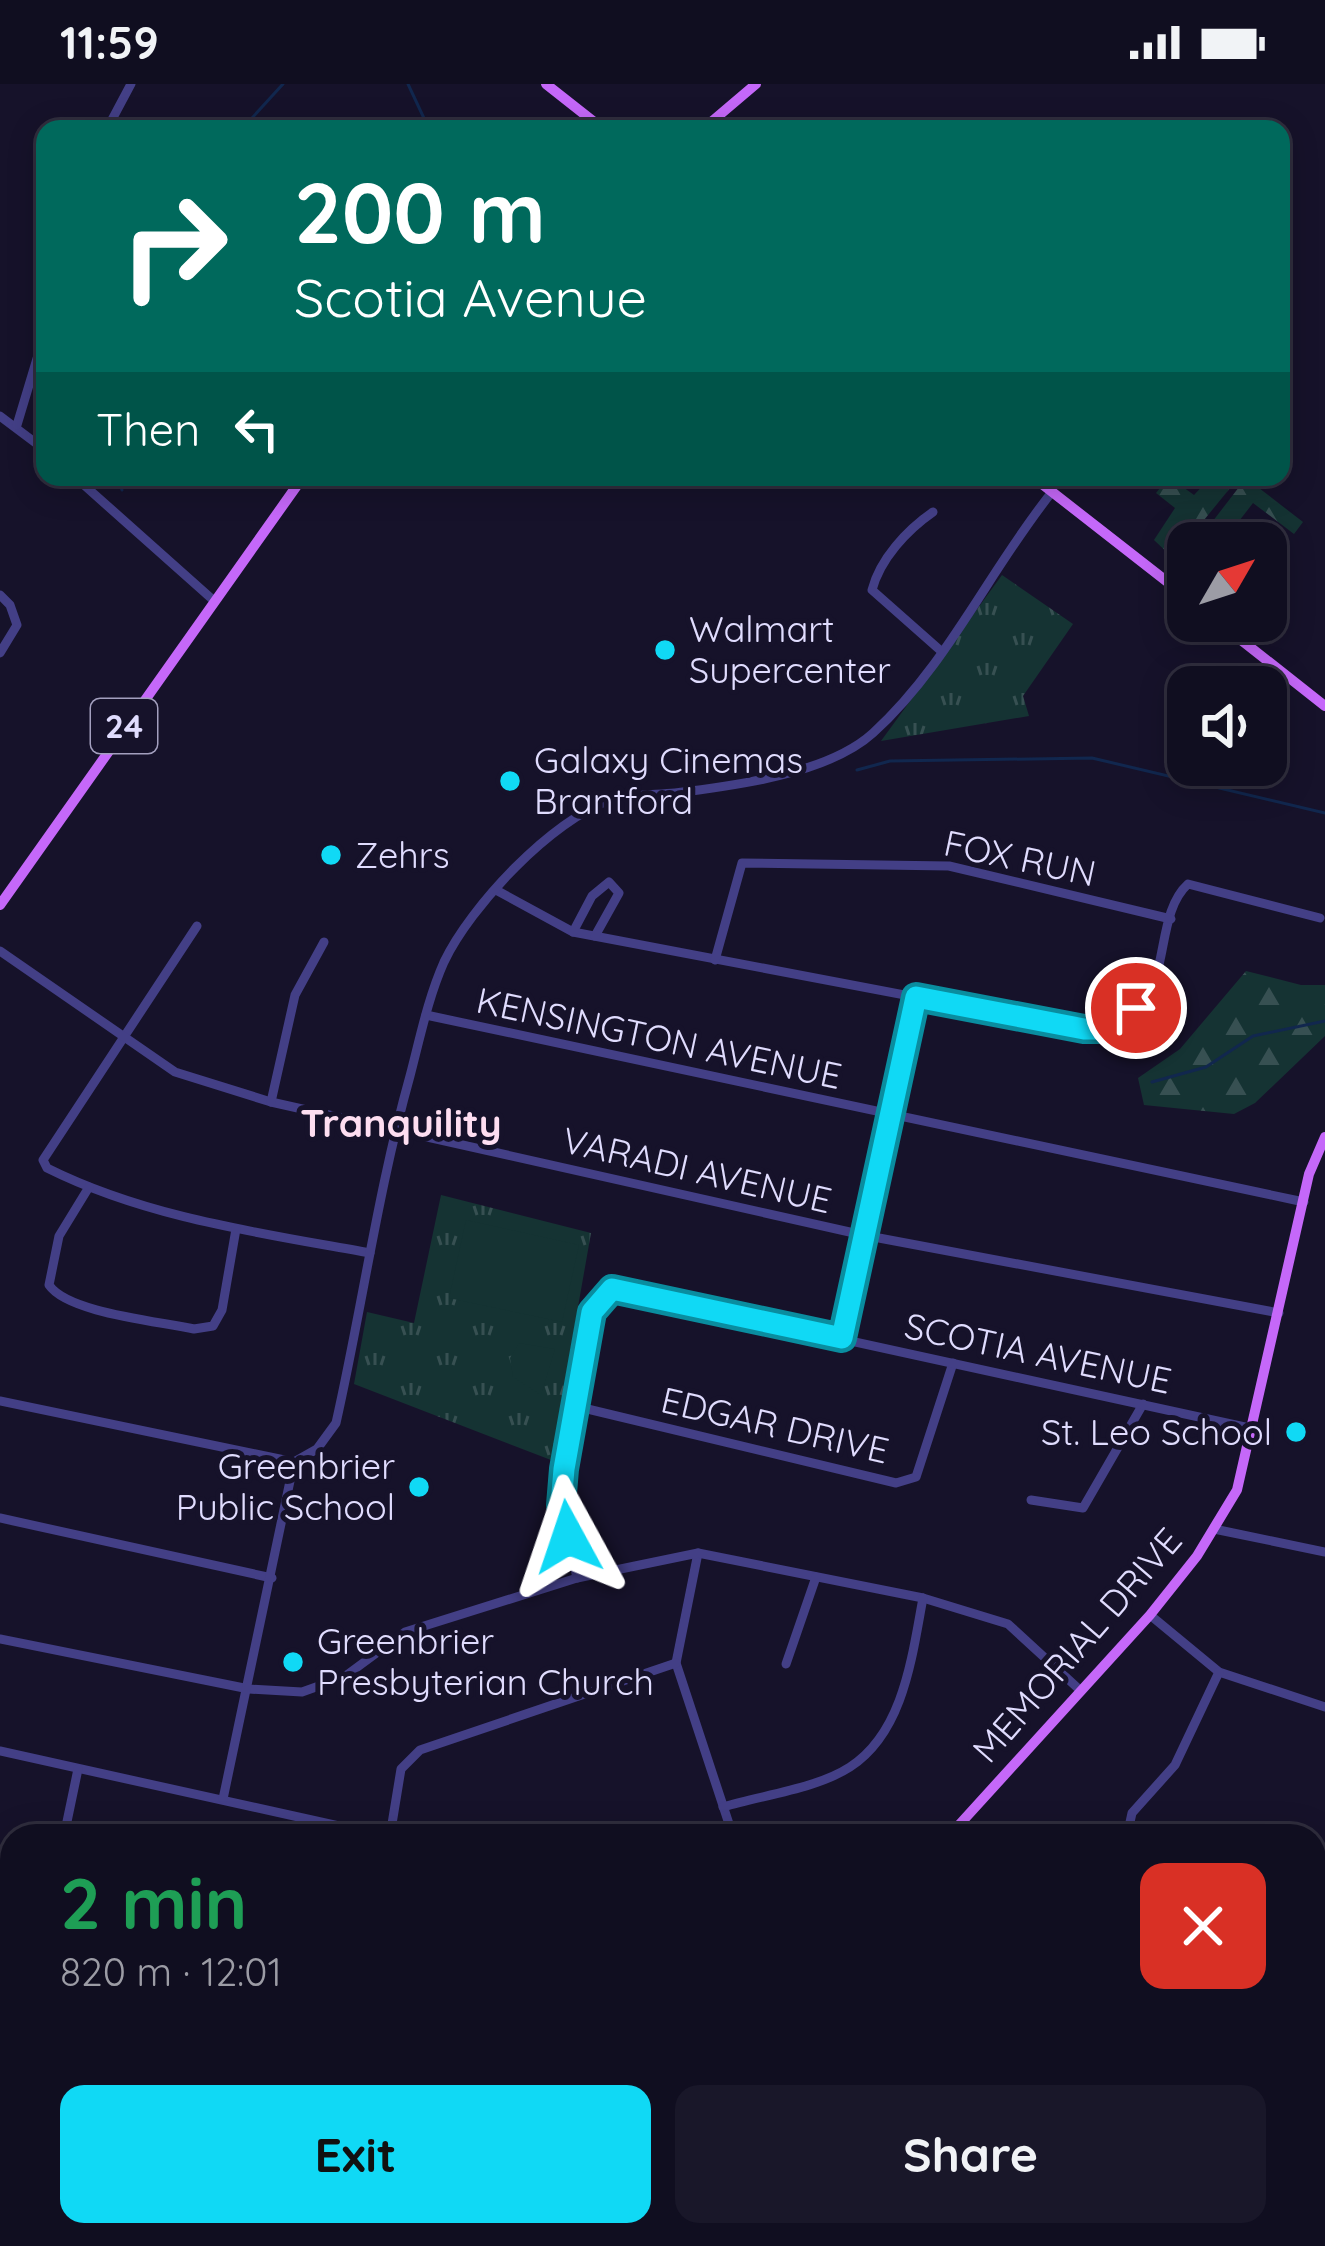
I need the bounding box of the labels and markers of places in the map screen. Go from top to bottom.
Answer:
place label: Walmart Supercenter [689,606,891,692]
marker: Walmart Supercenter [652,637,678,663]
place label: Galaxy Cinemas Brantford [534,737,803,823]
marker: Galaxy Cinemas Brantford [497,768,523,794]
place label: Zehrs [355,832,450,877]
marker: Zehrs [318,842,344,868]
pin [1085,957,1187,1059]
place label: St. Leo School [1041,1409,1272,1454]
marker: St. Leo School [1283,1419,1309,1445]
place label: Greenbrier Public School [176,1443,395,1529]
marker: Greenbrier Public School [406,1474,432,1500]
place label: Greenbrier Presbyterian Church [317,1618,654,1704]
marker: Greenbrier Presbyterian Church [280,1649,306,1675]

